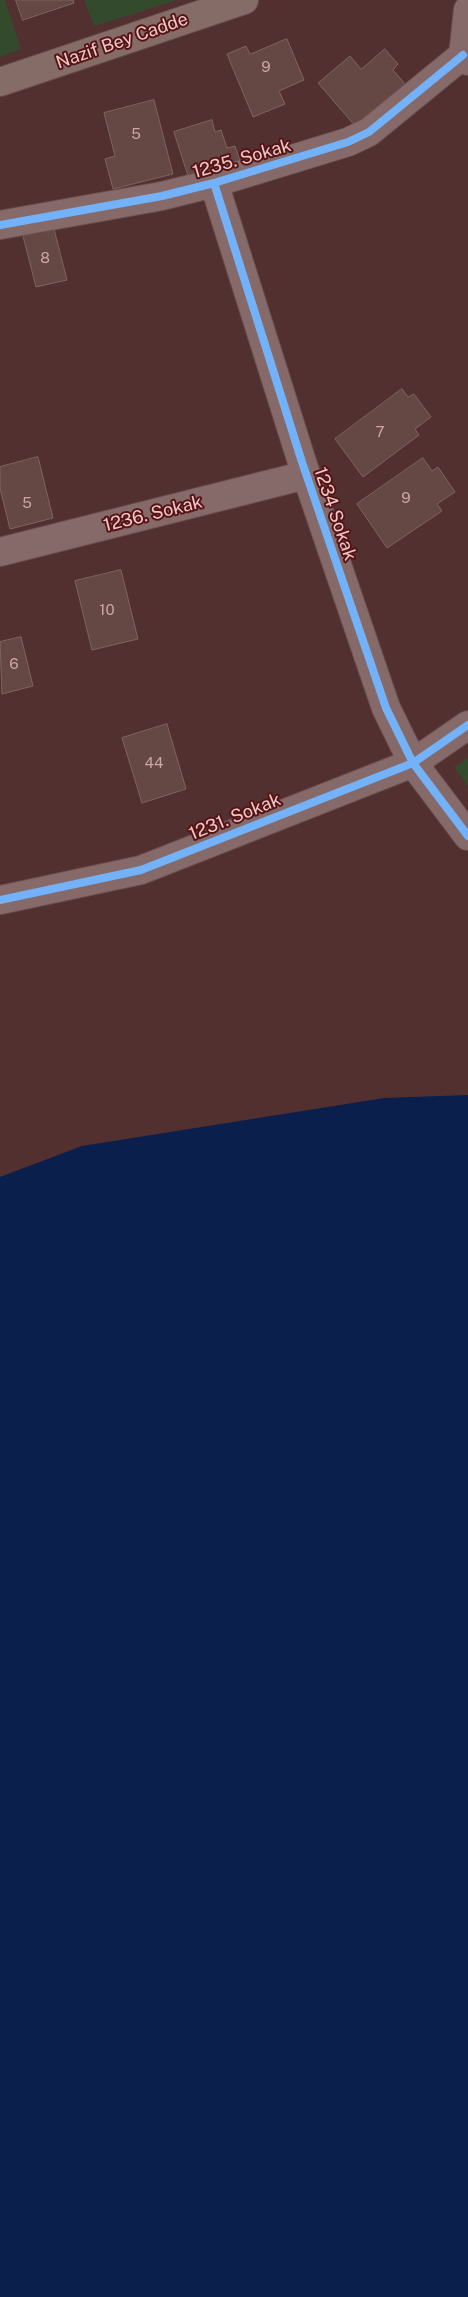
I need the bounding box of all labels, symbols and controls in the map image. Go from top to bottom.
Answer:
street label: Nazif Bey Cadde [53,8,191,74]
house number: 9 [261,58,271,76]
house number: 5 [131,125,141,143]
street label: 1235. Sokak [190,135,294,183]
house number: 8 [40,249,50,267]
house number: 7 [375,423,385,441]
street label: 1234 Sokak [309,465,361,563]
house number: 9 [401,489,411,507]
street label: 1236. Sokak [101,491,205,537]
house number: 5 [22,494,32,512]
house number: 10 [99,601,115,619]
house number: 6 [9,655,19,673]
house number: 44 [145,754,163,772]
street label: 1231. Sokak [186,789,284,845]

